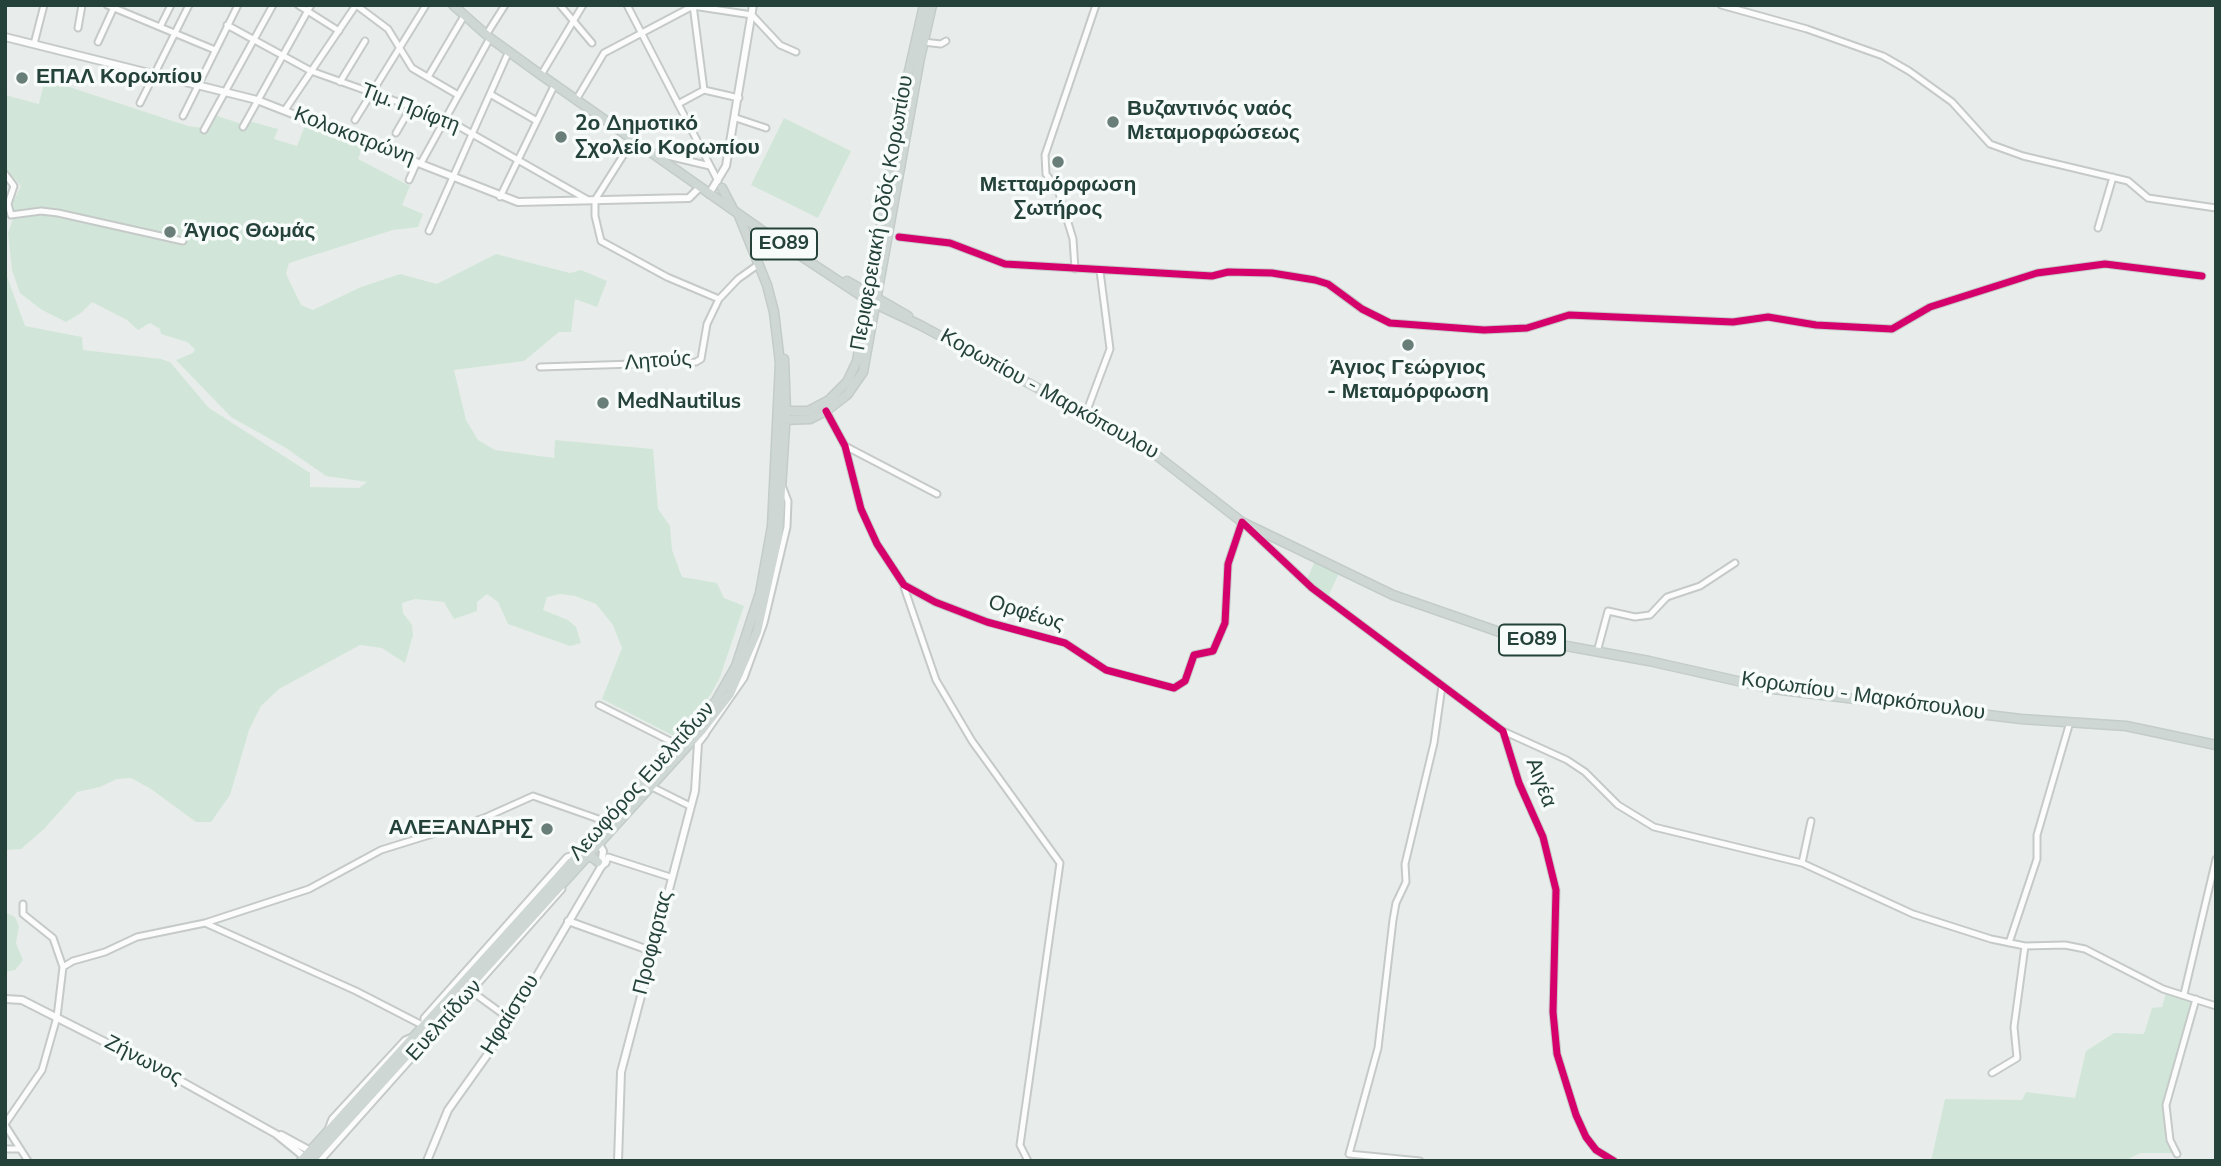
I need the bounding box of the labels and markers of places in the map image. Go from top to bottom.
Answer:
place label: ΕΠΑΛ Κορωπίου [36,65,202,91]
marker: ΕΠΑΛ Κορωπίου [14,70,30,86]
place label: Βυζαντινός ναός Μεταμορφώσεως [1127,97,1300,147]
place label: 2ο Δημοτικό Σχολείο Κορωπίου [575,112,760,162]
marker: Βυζαντινός ναός Μεταμορφώσεως [1105,114,1121,130]
marker: 2ο Δημοτικό Σχολείο Κορωπίου [553,129,569,145]
marker: Μετταμόρφωση Σωτήρος [1050,154,1066,170]
place label: Μετταμόρφωση Σωτήρος [980,173,1136,223]
place label: Άγιος Θωμάς [184,219,315,245]
marker: Άγιος Θωμάς [162,224,178,240]
marker: Άγιος Γεώργιος - Μεταμόρφωση [1400,337,1416,353]
place label: Άγιος Γεώργιος - Μεταμόρφωση [1327,356,1489,406]
place label: MedNautilus [617,390,741,416]
marker: MedNautilus [595,395,611,411]
place label: ΑΛΕΞΑΝΔΡΗΣ [389,816,533,842]
marker: ΑΛΕΞΑΝΔΡΗΣ [539,821,555,837]

